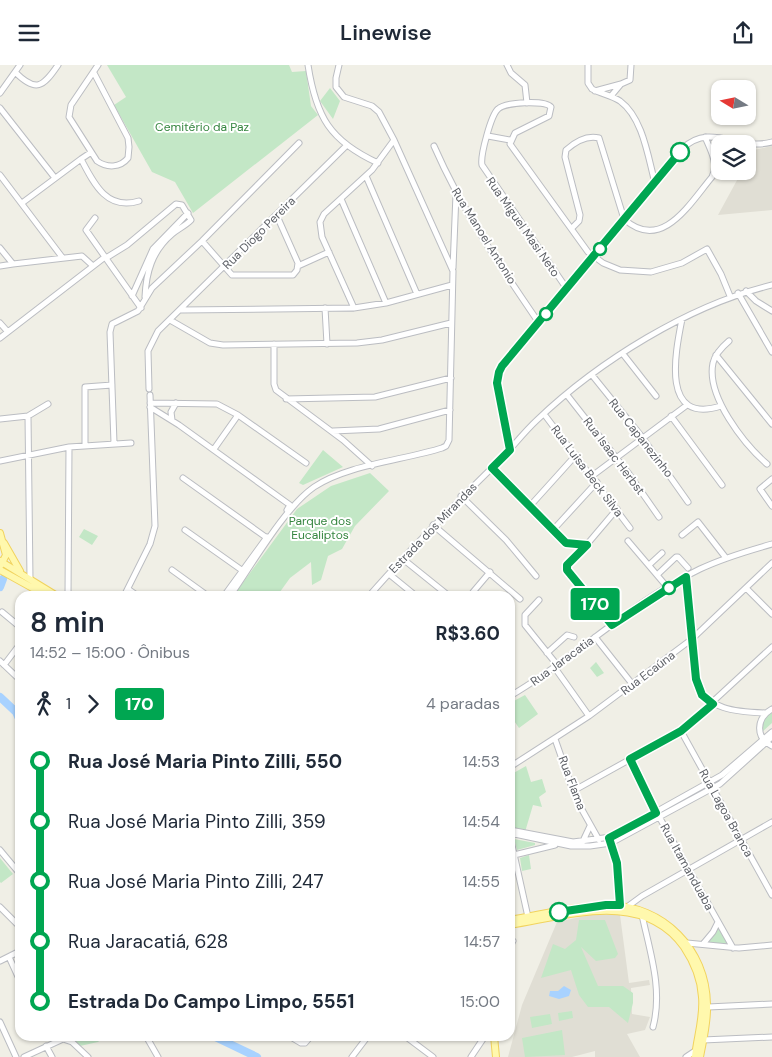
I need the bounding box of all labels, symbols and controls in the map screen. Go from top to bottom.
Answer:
text: Linewise [340,18,432,47]
icon: menu [15,19,43,47]
icon: share [729,19,757,47]
north arrow [711,80,756,125]
map controls [711,80,756,180]
park label: Cemitério da Paz [155,119,249,135]
button: layers [711,135,756,180]
unlabelled marker [670,142,690,162]
street label: Rua Miguel Masi Neto [483,174,563,280]
street label: Rua Manoel Antonio [448,185,520,287]
street label: Rua Diogo Pereira [219,193,299,273]
unlabelled marker [593,242,607,256]
unlabelled marker [539,307,553,321]
street label: Rua Capanezinho [605,395,677,481]
street label: Rua Isaac Herbst [580,414,649,498]
street label: Rua Luisa Beck Silva [547,422,627,520]
street label: Estrada dos Mirandas [385,479,481,577]
park label: Parque dos Eucaliptos [289,513,351,543]
unlabelled marker [662,581,676,595]
line badge: 170 [566,588,624,620]
text: 170 [581,592,609,616]
text: 8 min [30,604,105,641]
text: R$3.60 [435,621,500,646]
street label: Rua Jaracatia [527,633,597,689]
text: 14:52 – 15:00 · Ônibus [30,642,190,663]
street label: Rua Ecaúna [618,647,678,699]
icon: walk [30,690,58,718]
icon: forward [79,690,107,718]
text: 170 [125,692,154,716]
text: 1 [66,693,71,714]
text: 4 paradas [426,693,500,714]
text: Rua José Maria Pinto Zilli, 550 [68,749,342,774]
text: 14:53 [463,751,500,772]
street label: Rua Flama [554,754,590,812]
street label: Rua Lagoa Branca [695,766,757,860]
text: Rua José Maria Pinto Zilli, 359 [68,809,326,834]
text: 14:54 [463,811,500,832]
street label: Rua Itamanduaba [657,821,717,913]
text: Rua José Maria Pinto Zilli, 247 [68,869,324,894]
text: 14:55 [463,871,500,892]
unlabelled marker [549,902,569,922]
text: Rua Jaracatiá, 628 [68,929,228,954]
text: 14:57 [464,931,500,952]
text: Estrada Do Campo Limpo, 5551 [68,989,354,1014]
text: 15:00 [460,991,500,1012]

